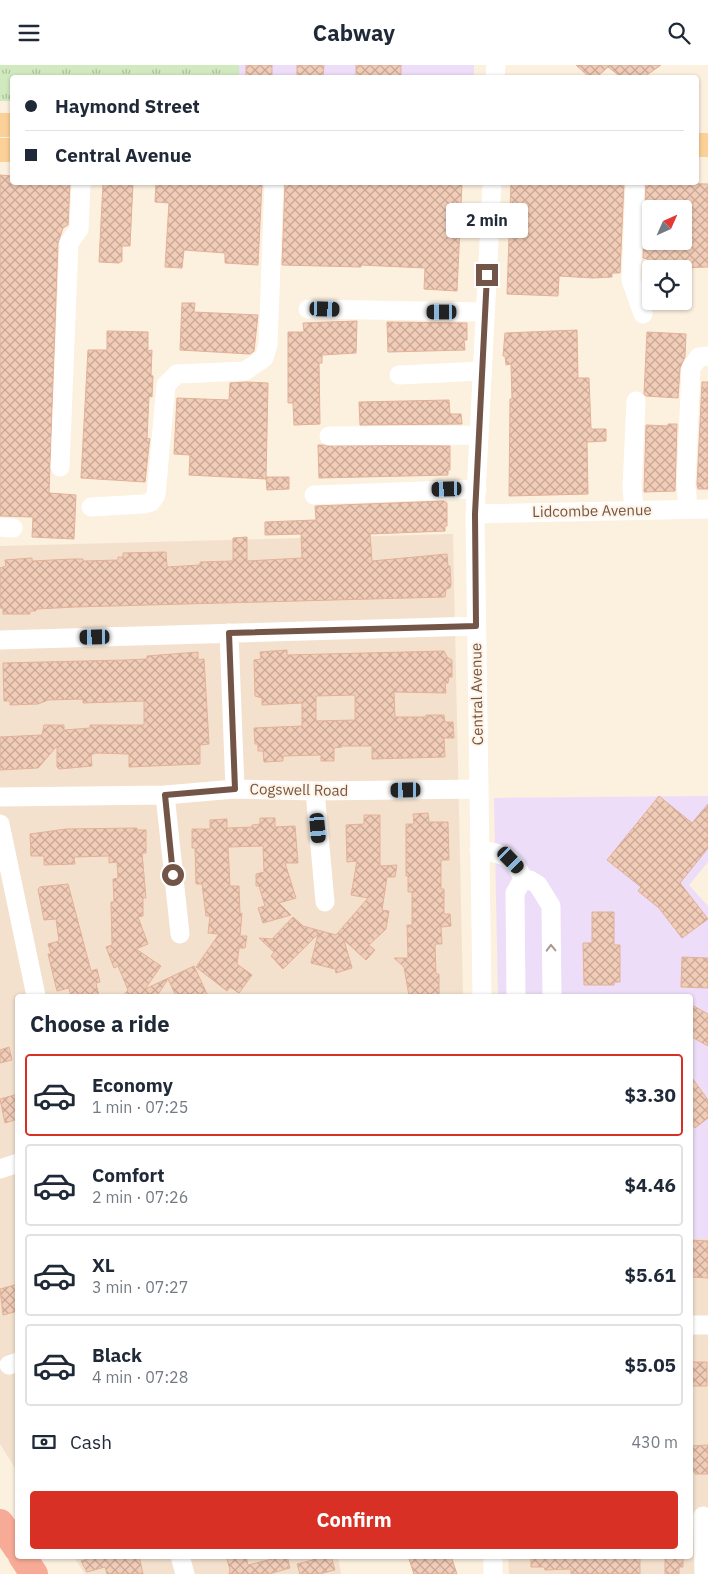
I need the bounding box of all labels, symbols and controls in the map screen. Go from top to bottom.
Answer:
text: Cabway [313,18,395,47]
icon: menu [15,19,43,47]
icon: search [665,19,693,47]
text: Haymond Street [55,94,200,118]
text: Central Avenue [55,143,192,167]
north arrow [642,200,692,250]
map controls [642,200,692,310]
callout: 2 min [446,203,528,237]
text: 2 min [466,210,508,230]
button: locate [642,260,692,310]
route end [476,264,498,286]
car [309,301,340,317]
car [427,305,457,320]
car [431,481,462,497]
street label: Lidcombe Avenue [532,500,652,521]
car [79,629,110,645]
street label: Central Avenue [466,643,487,745]
street label: Cogswell Road [250,779,348,800]
car [390,782,421,798]
car [309,812,326,844]
car [495,844,526,876]
route start [162,864,184,886]
one-way arrow [546,943,556,951]
text: Choose a ride [30,1009,170,1038]
icon: car [32,1073,77,1118]
text: Economy [92,1073,173,1097]
text: $3.30 [624,1083,676,1107]
text: 1 min · 07:25 [92,1097,188,1117]
icon: car [32,1163,77,1208]
text: Comfort [92,1163,165,1187]
text: $4.46 [624,1173,676,1197]
text: 2 min · 07:26 [92,1187,188,1207]
icon: car [32,1253,77,1298]
text: XL [92,1253,115,1277]
text: $5.61 [624,1263,676,1287]
text: 3 min · 07:27 [92,1277,188,1297]
icon: car [32,1343,77,1388]
text: Black [92,1343,142,1367]
text: $5.05 [624,1353,676,1377]
text: 4 min · 07:28 [92,1367,188,1387]
icon: cash [30,1428,58,1456]
text: Cash [70,1430,112,1454]
text: 430 m [631,1432,678,1452]
button: Confirm [30,1491,678,1549]

